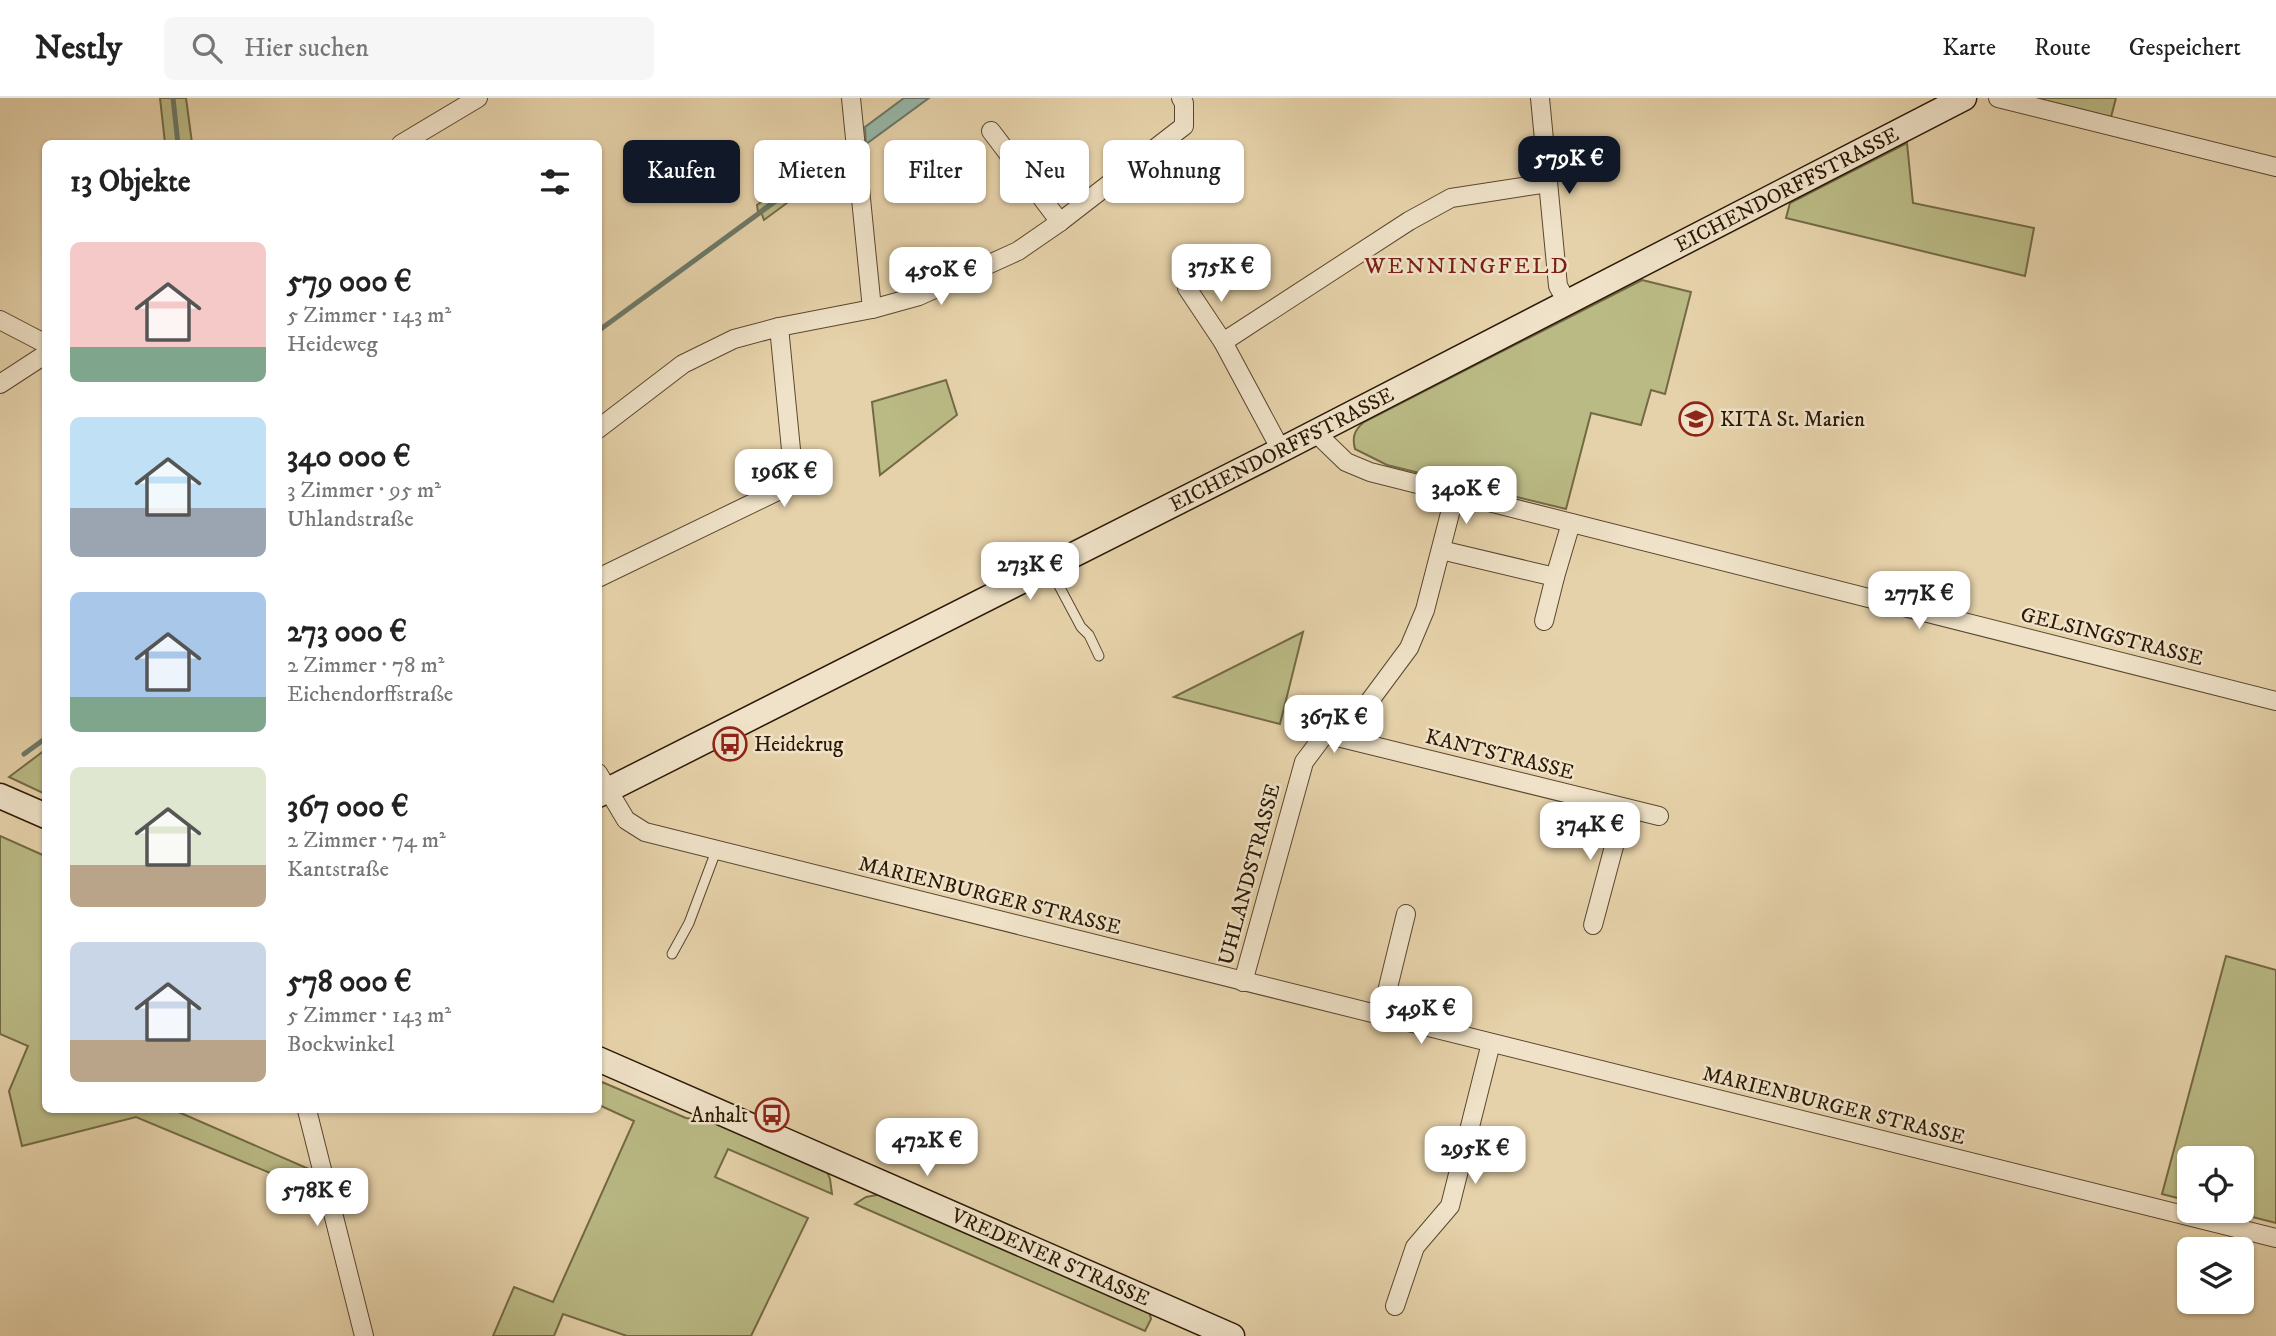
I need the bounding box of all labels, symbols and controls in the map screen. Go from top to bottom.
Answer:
search box [164,17,654,80]
text: Nestly [35,28,122,69]
icon: search [188,29,226,67]
text: Hier suchen [244,32,369,65]
text: Karte [1942,33,1996,63]
text: Route [2034,33,2091,63]
text: Gespeichert [2129,33,2241,63]
street label: EICHENDORFFSTRASSE [1671,122,1904,259]
pin: 579K € [1512,136,1626,196]
chip: Kaufen [623,140,740,203]
chip: Mieten [754,140,870,203]
chip: Filter [884,140,986,203]
chip: Neu [1000,140,1089,203]
chip: Wohnung [1103,140,1244,203]
text: 579K € [1534,144,1604,173]
icon: filters [536,163,574,201]
text: 13 Objekte [70,164,190,201]
pin: 375K € [1164,244,1278,304]
pin: 450K € [884,248,998,307]
text: 375K € [1188,252,1254,281]
district label: WENNINGFELD [1363,252,1570,281]
text: 450K € [905,255,977,284]
text: 579 000 € [287,264,412,301]
icon: home [126,270,210,354]
text: 5 Zimmer · 143 m² [287,301,451,330]
text: Heideweg [287,330,378,359]
street label: EICHENDORFFSTRASSE [1165,382,1399,518]
school or university icon: KITA St. Marien [1677,400,1715,438]
place label: KITA St. Marien [1720,407,1865,433]
text: 340 000 € [287,439,410,476]
icon: home [126,445,210,529]
pin: 196K € [727,450,841,509]
text: 196K € [751,457,817,486]
pin: 340K € [1409,466,1523,526]
text: 340K € [1432,474,1500,503]
text: 3 Zimmer · 95 m² [287,476,441,505]
text: Uhlandstraße [287,505,414,534]
pin: 273K € [973,542,1087,602]
text: 273K € [997,550,1063,579]
pin: 277K € [1862,572,1976,631]
text: 277K € [1884,579,1954,608]
street label: GELSINGSTRASSE [2018,602,2206,672]
text: 273 000 € [287,614,407,651]
icon: home [126,620,210,704]
text: 2 Zimmer · 78 m² [287,651,445,680]
text: Eichendorffstraße [287,680,453,709]
pin: 367K € [1277,696,1391,755]
text: 367K € [1300,703,1368,732]
street label: KANTSTRASSE [1423,724,1577,786]
bus stop icon: Heidekrug [711,725,749,763]
place label: Heidekrug [754,732,844,758]
street label: UHLANDSTRASSE [1213,781,1287,968]
text: 367 000 € [287,789,408,826]
icon: home [126,795,210,879]
pin: 374K € [1533,802,1647,862]
text: 374K € [1556,810,1624,839]
text: 2 Zimmer · 74 m² [287,826,446,855]
street label: MARIENBURGER STRASSE [856,851,1124,941]
text: Kantstraße [287,855,389,884]
text: 578 000 € [287,964,412,1001]
icon: home [126,970,210,1054]
pin: 549K € [1364,986,1478,1046]
text: 549K € [1386,994,1456,1023]
text: 5 Zimmer · 143 m² [287,1001,451,1030]
text: Bockwinkel [287,1030,394,1059]
street label: MARIENBURGER STRASSE [1700,1061,1968,1151]
bus stop icon: Anhalt [753,1096,791,1134]
place label: Anhalt [691,1103,748,1129]
pin: 472K € [870,1118,984,1178]
text: 472K € [892,1126,962,1155]
pin: 295K € [1418,1126,1532,1186]
text: 295K € [1441,1134,1509,1163]
map controls [2177,1146,2254,1314]
button: locate [2177,1146,2254,1223]
pin: 578K € [260,1168,374,1228]
text: 578K € [282,1176,352,1205]
street label: VREDENER STRASSE [946,1202,1154,1313]
button: layers [2177,1237,2254,1314]

